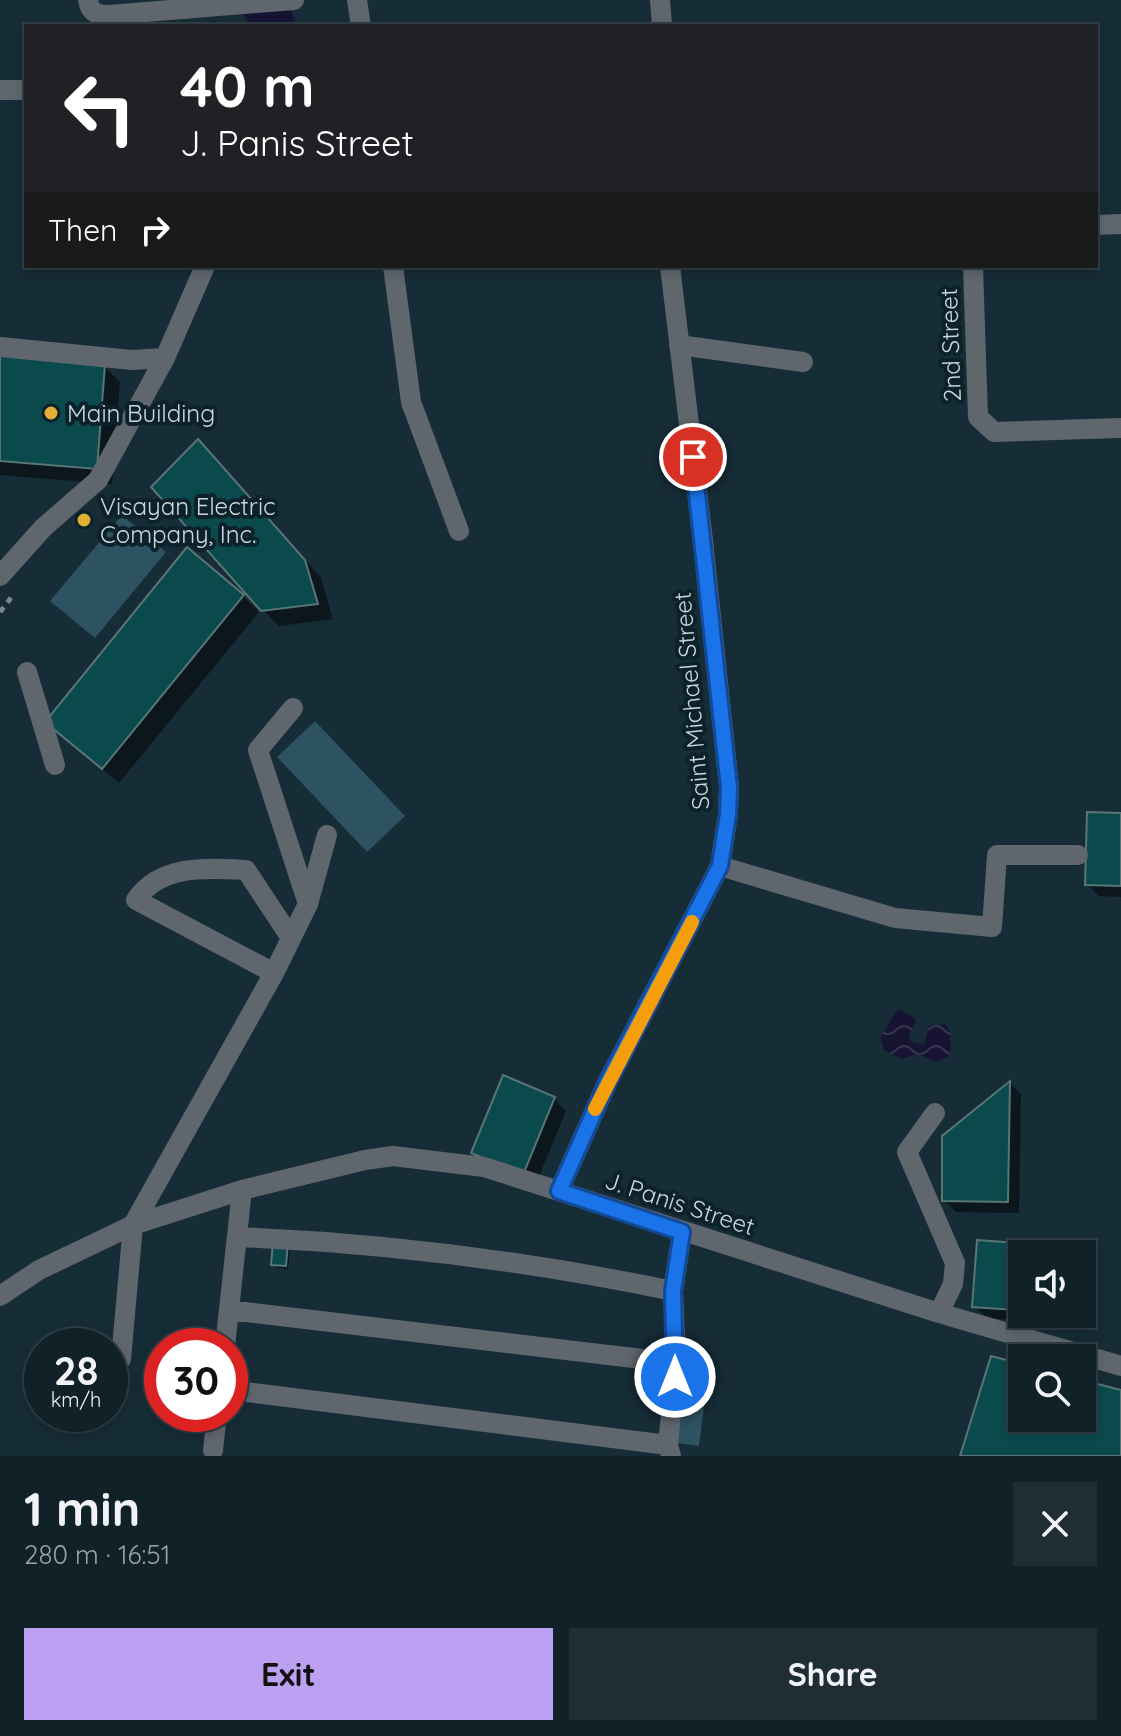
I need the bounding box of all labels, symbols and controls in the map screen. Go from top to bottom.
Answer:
text: 40 m [180,51,315,121]
icon: left [48,56,152,160]
text: J. Panis Street [180,120,414,165]
icon: right [133,208,177,252]
text: Then [48,211,117,249]
street label: 2nd Street [933,288,967,402]
place label: Main Building [67,398,215,428]
marker: Main Building [42,404,60,422]
pin [659,423,727,491]
icon: arrive [671,435,715,479]
place label: Visayan Electric Company, Inc. [100,491,276,549]
marker: Visayan Electric Company, Inc. [75,511,93,529]
street label: Saint Michael Street [667,591,715,811]
street label: J. Panis Street [601,1165,759,1241]
map controls [1008,1240,1096,1432]
button: sound [1008,1240,1096,1328]
speed limit sign: 30 [144,1328,248,1432]
position arrow [633,1335,717,1419]
button: search [1008,1344,1096,1432]
text: 28 [54,1345,98,1395]
text: km/h [51,1387,101,1412]
text: 1 min [24,1478,140,1538]
button: close [1013,1482,1097,1566]
text: 280 m · 16:51 [24,1538,170,1571]
button: Exit [24,1628,553,1720]
button: Share [569,1628,1097,1720]

